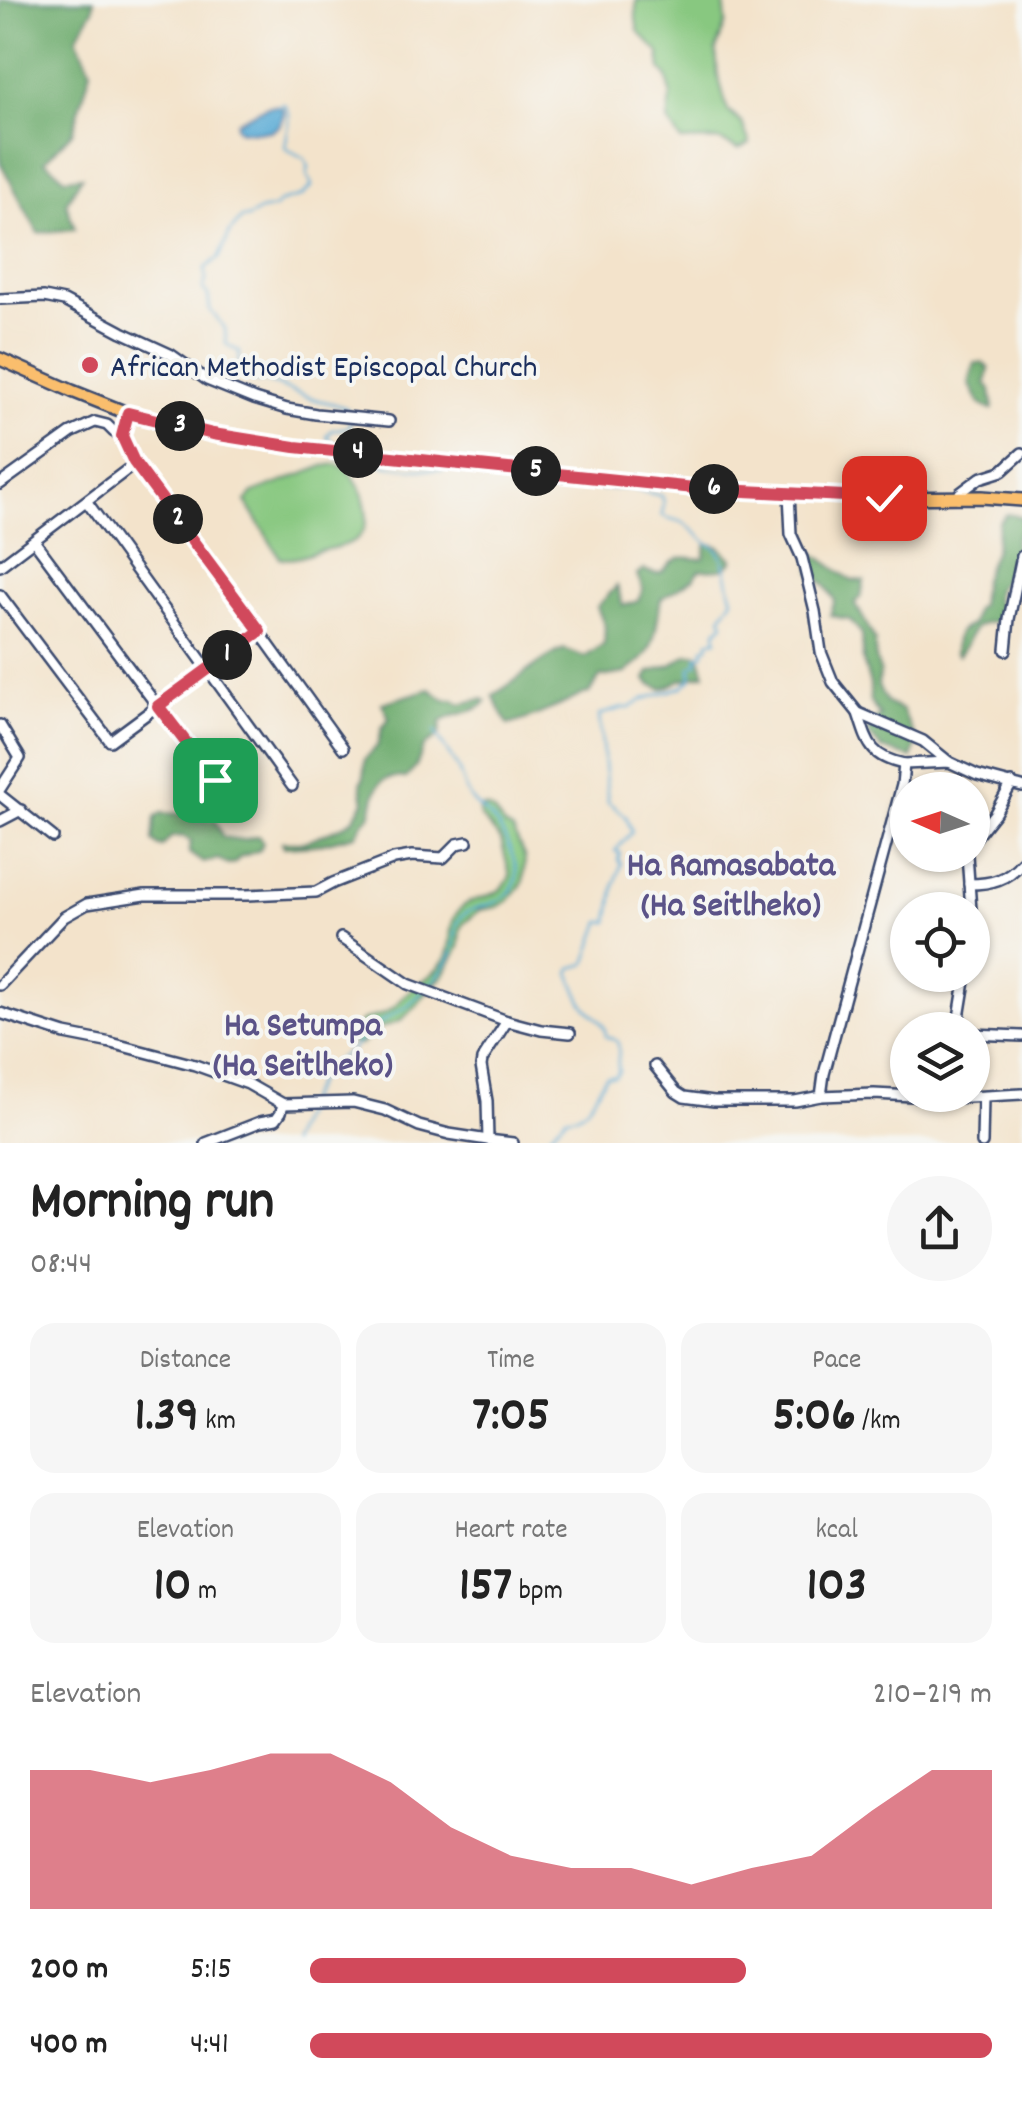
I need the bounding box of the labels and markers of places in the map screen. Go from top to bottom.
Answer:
place label: African Methodist Episcopal Church [110,347,538,393]
marker: African Methodist Episcopal Church [79,354,101,376]
pin: 3 [155,401,205,451]
pin: 4 [333,428,383,478]
pin: 5 [511,446,561,496]
pin [842,456,927,541]
pin: 6 [689,464,739,514]
pin: 2 [153,494,203,544]
pin: 1 [202,630,252,680]
pin [173,738,258,823]

